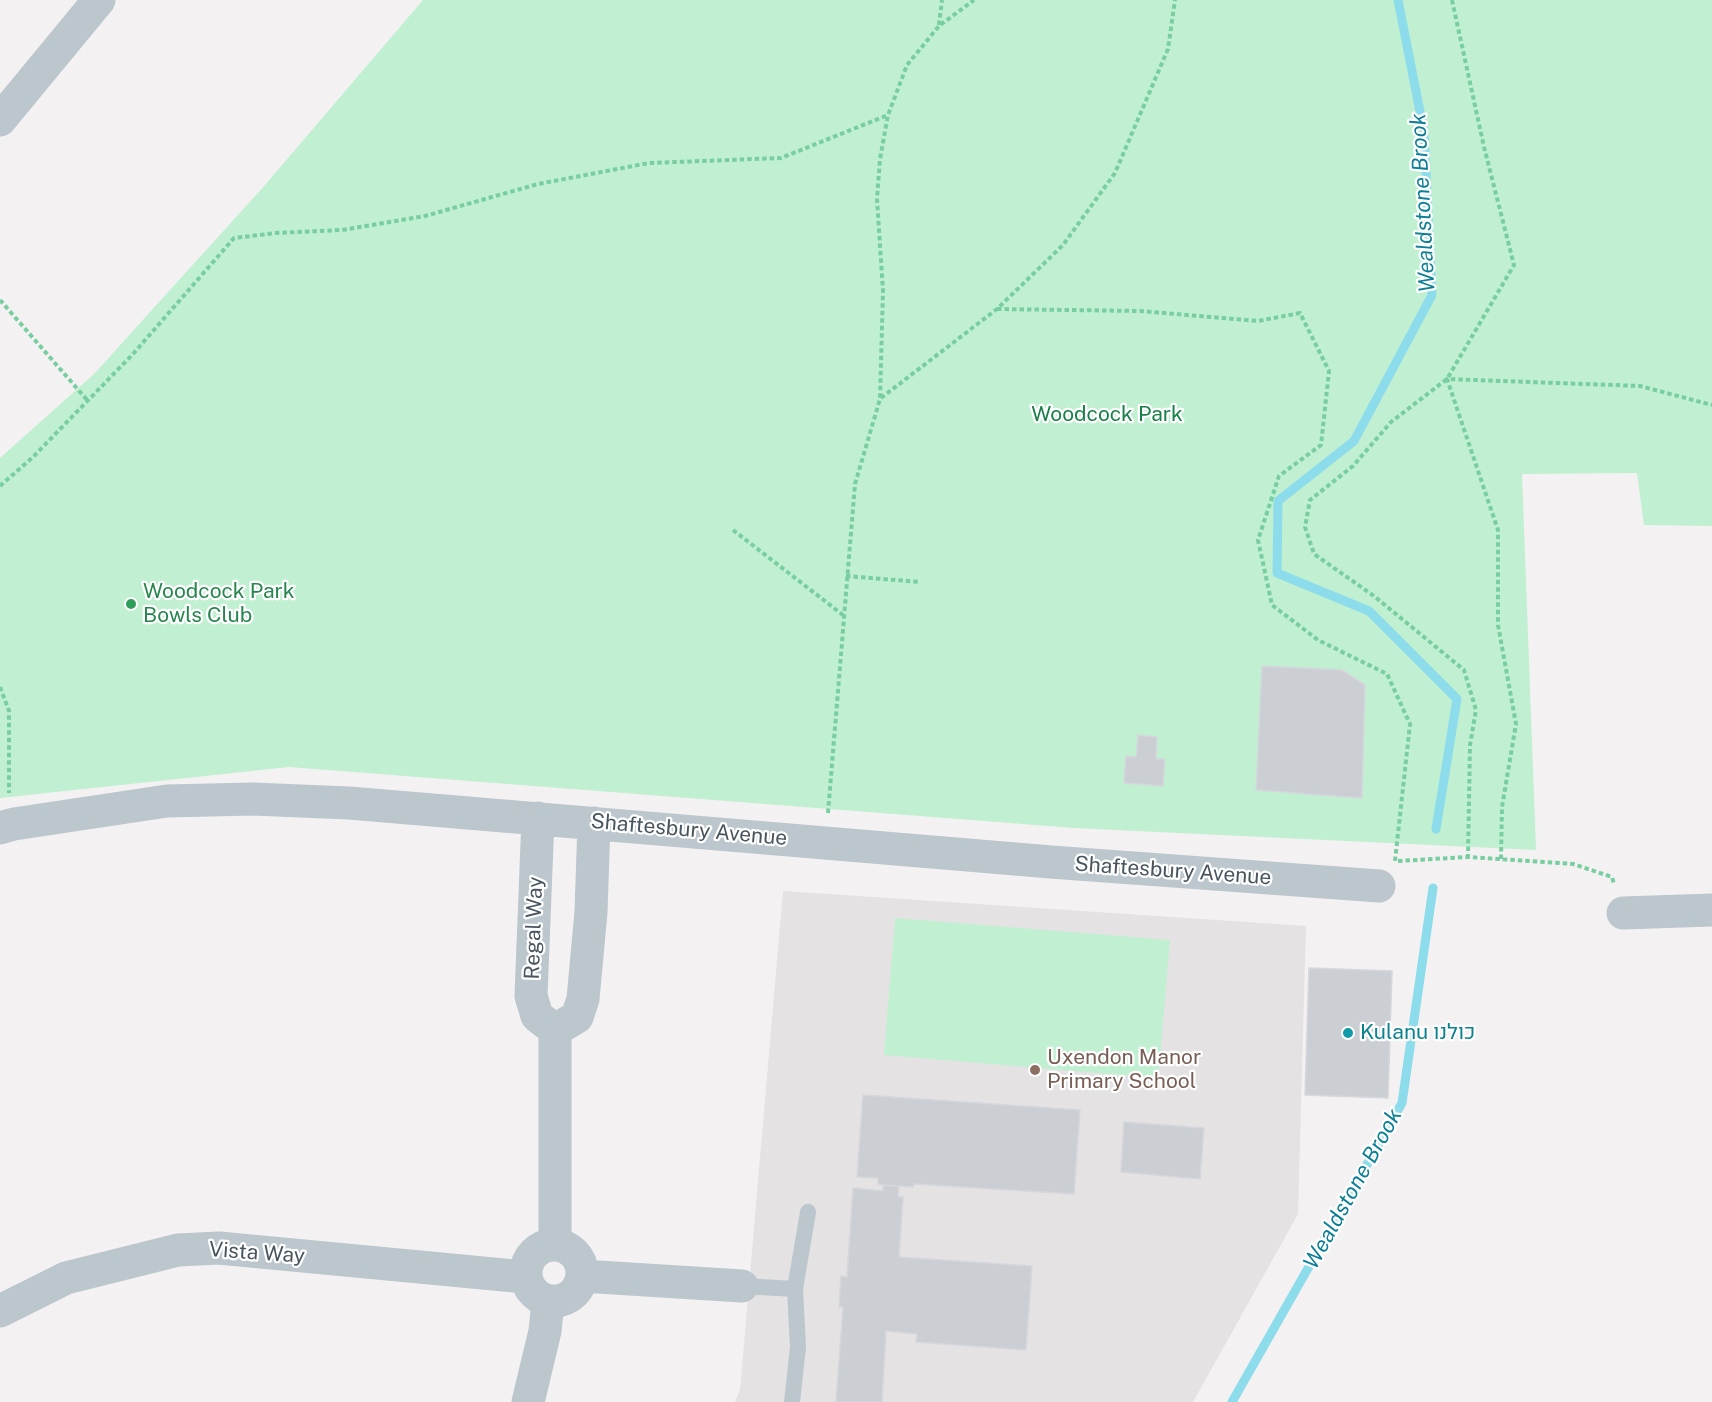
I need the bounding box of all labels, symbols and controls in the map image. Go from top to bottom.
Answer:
water label: Wealdstone Brook [1405,113,1441,293]
park label: Woodcock Park [1031,402,1183,428]
place label: Woodcock Park Bowls Club [143,579,295,629]
marker: Woodcock Park Bowls Club [124,597,138,611]
street label: Shaftesbury Avenue [590,809,788,851]
street label: Shaftesbury Avenue [1074,852,1272,890]
street label: Regal Way [520,876,548,980]
place label: Kulanu כולנו [1360,1020,1475,1046]
marker: Kulanu כולנו [1341,1026,1355,1040]
place label: Uxendon Manor Primary School [1047,1045,1201,1095]
marker: Uxendon Manor Primary School [1028,1063,1042,1077]
water label: Wealdstone Brook [1298,1104,1408,1274]
street label: Vista Way [208,1237,306,1269]

